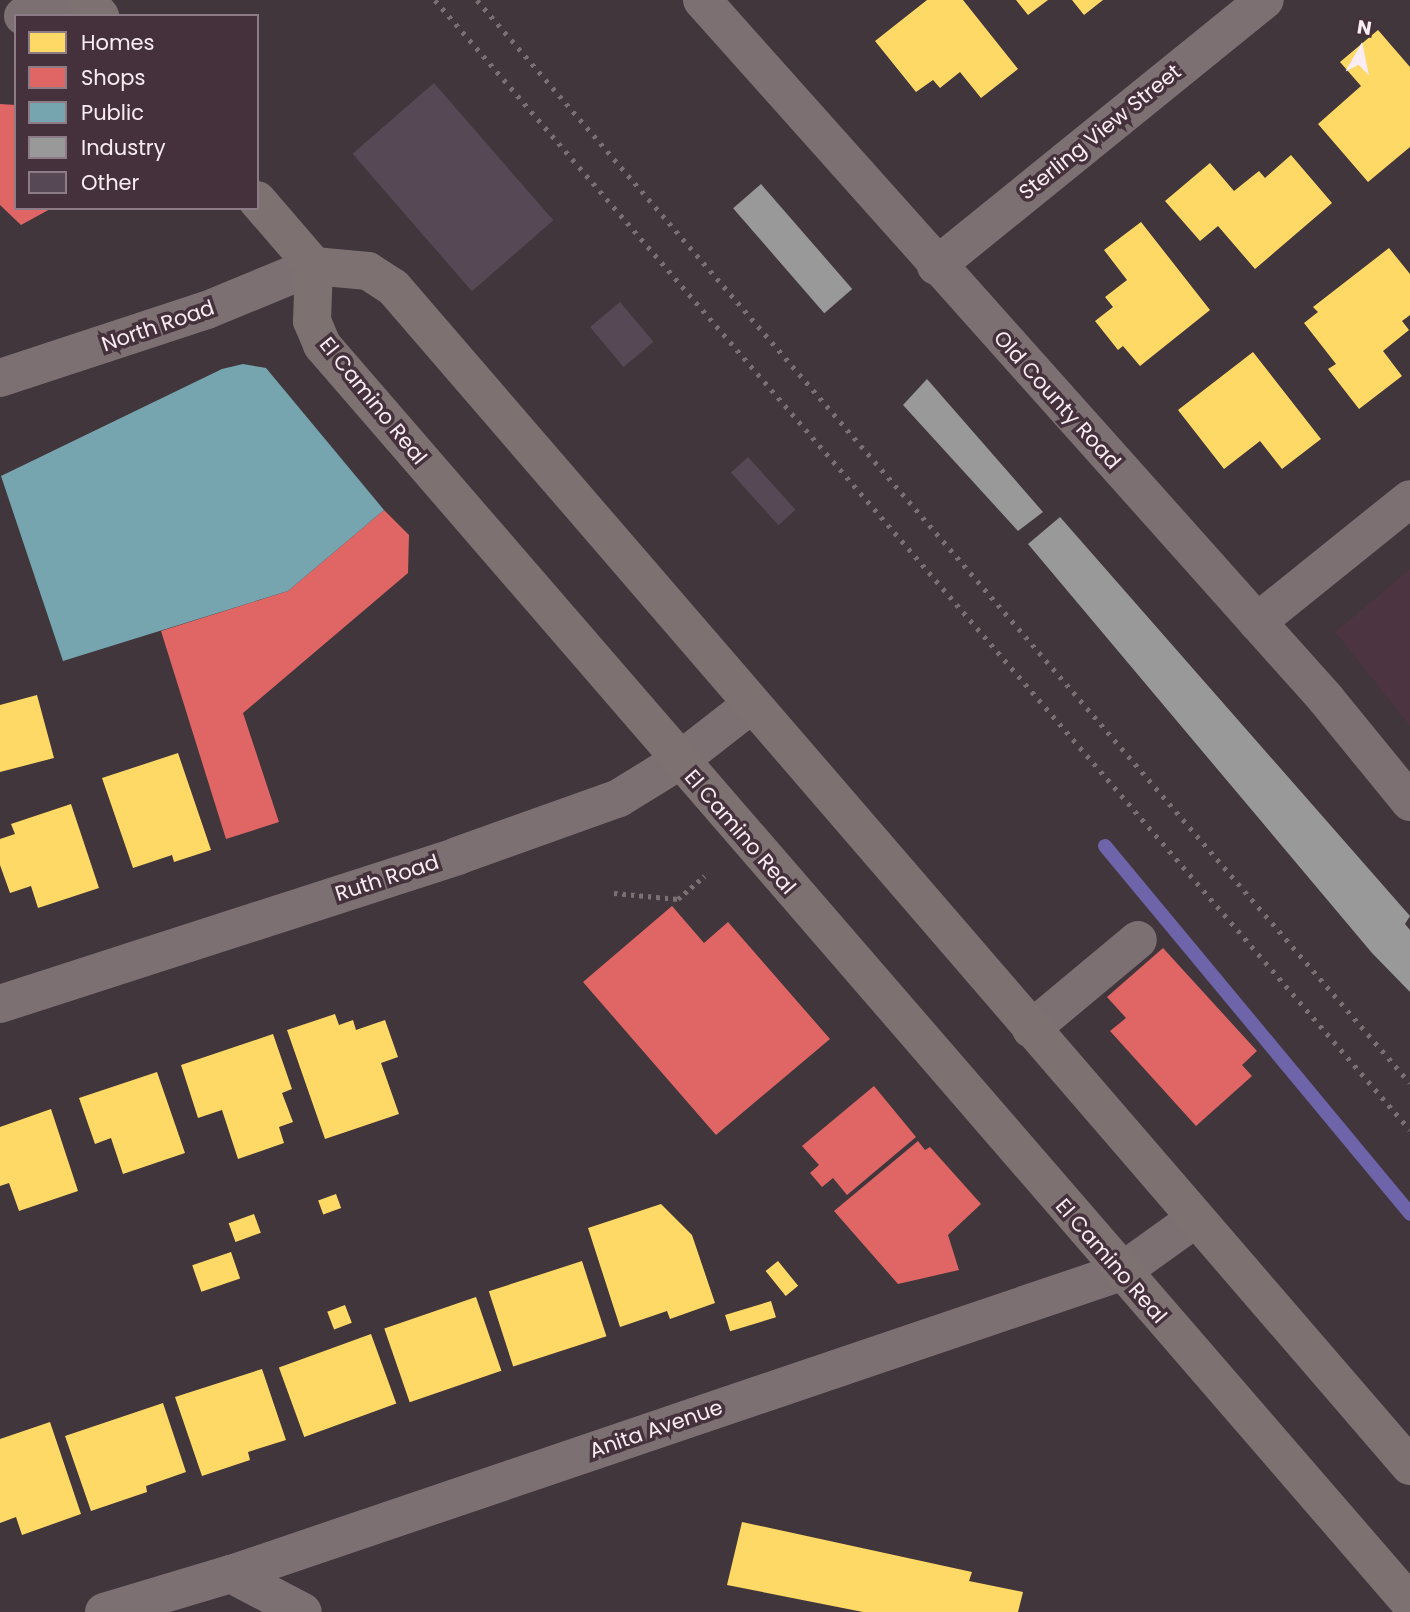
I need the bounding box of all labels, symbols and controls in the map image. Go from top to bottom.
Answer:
text: N [1355,13,1374,42]
legend [14,14,259,210]
north arrow [1326,14,1396,84]
text: Homes [81,28,155,57]
street label: Sterling View Street [1014,59,1186,205]
text: Shops [81,63,145,92]
text: Public [81,98,144,127]
text: Industry [81,133,166,162]
text: Other [81,168,139,197]
street label: North Road [98,295,218,357]
street label: Old County Road [988,326,1126,474]
street label: El Camino Real [314,332,432,470]
street label: El Camino Real [679,765,801,899]
street label: Ruth Road [332,849,442,907]
street label: El Camino Real [1050,1194,1172,1328]
street label: Anita Avenue [586,1394,726,1464]

